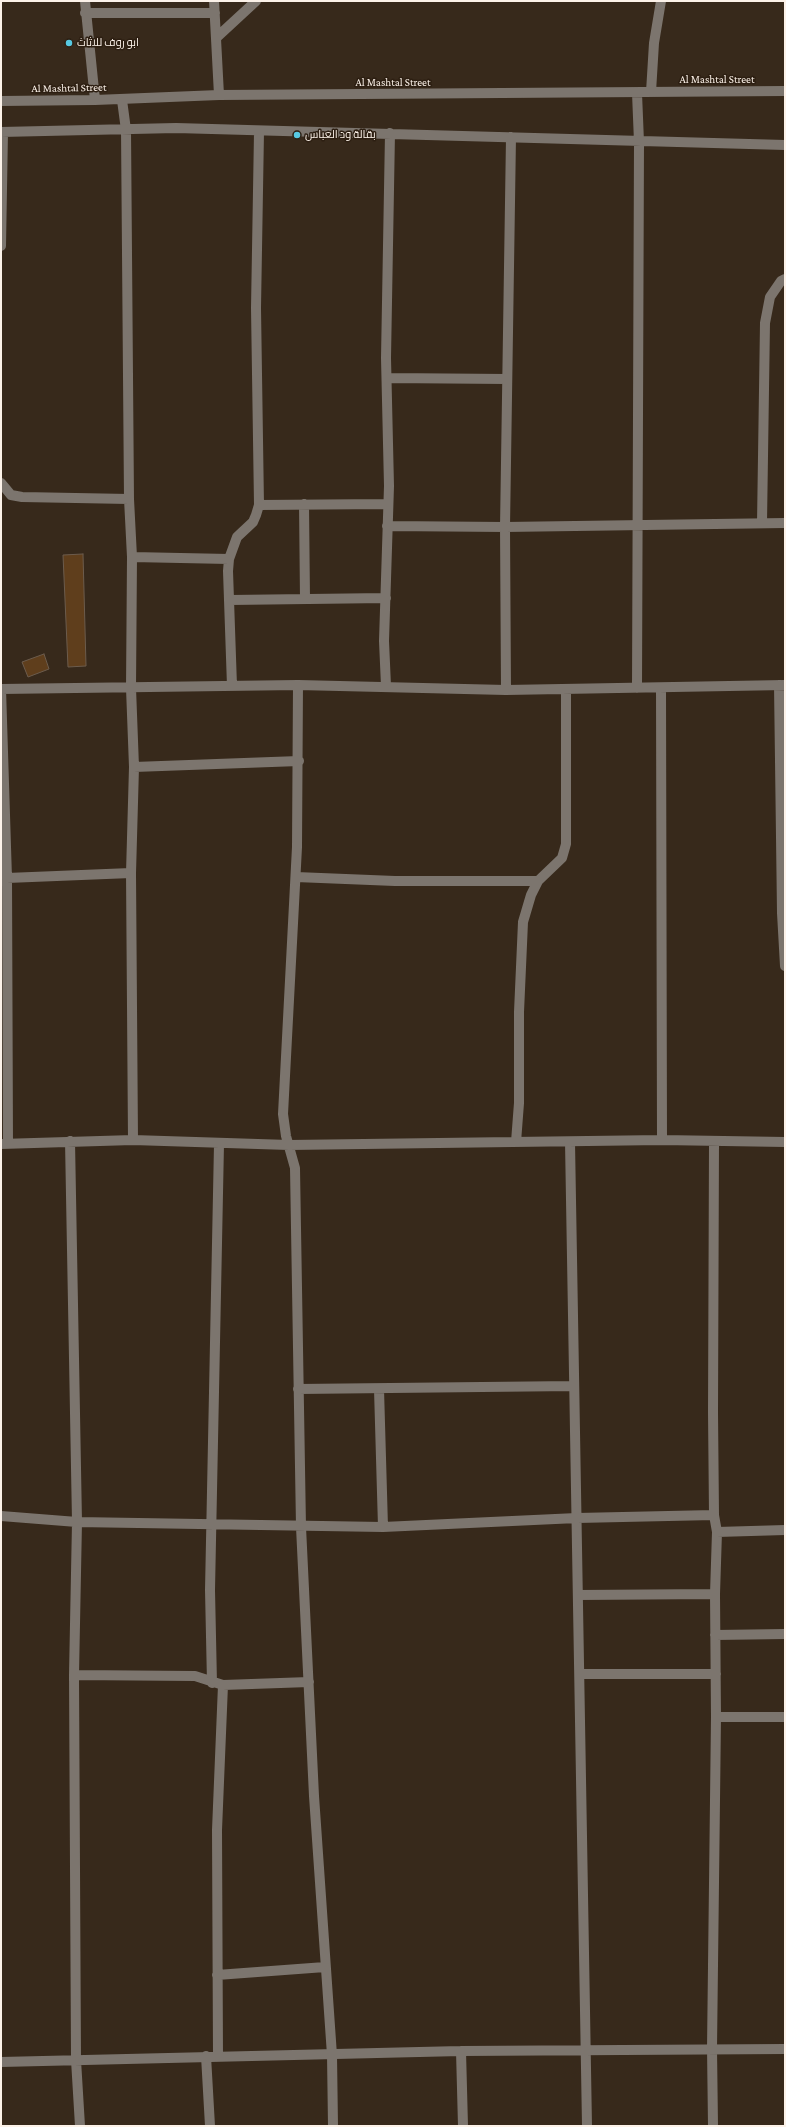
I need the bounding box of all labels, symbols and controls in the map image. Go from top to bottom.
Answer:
place label: ابو روف للاثاث [77,36,139,50]
marker: ابو روف للاثاث [64,38,74,48]
street label: Al Mashtal Street [679,73,755,87]
street label: Al Mashtal Street [355,76,431,90]
street label: Al Mashtal Street [31,81,107,95]
place label: بقالة ود العباس [305,128,376,142]
marker: بقالة ود العباس [292,130,302,140]

